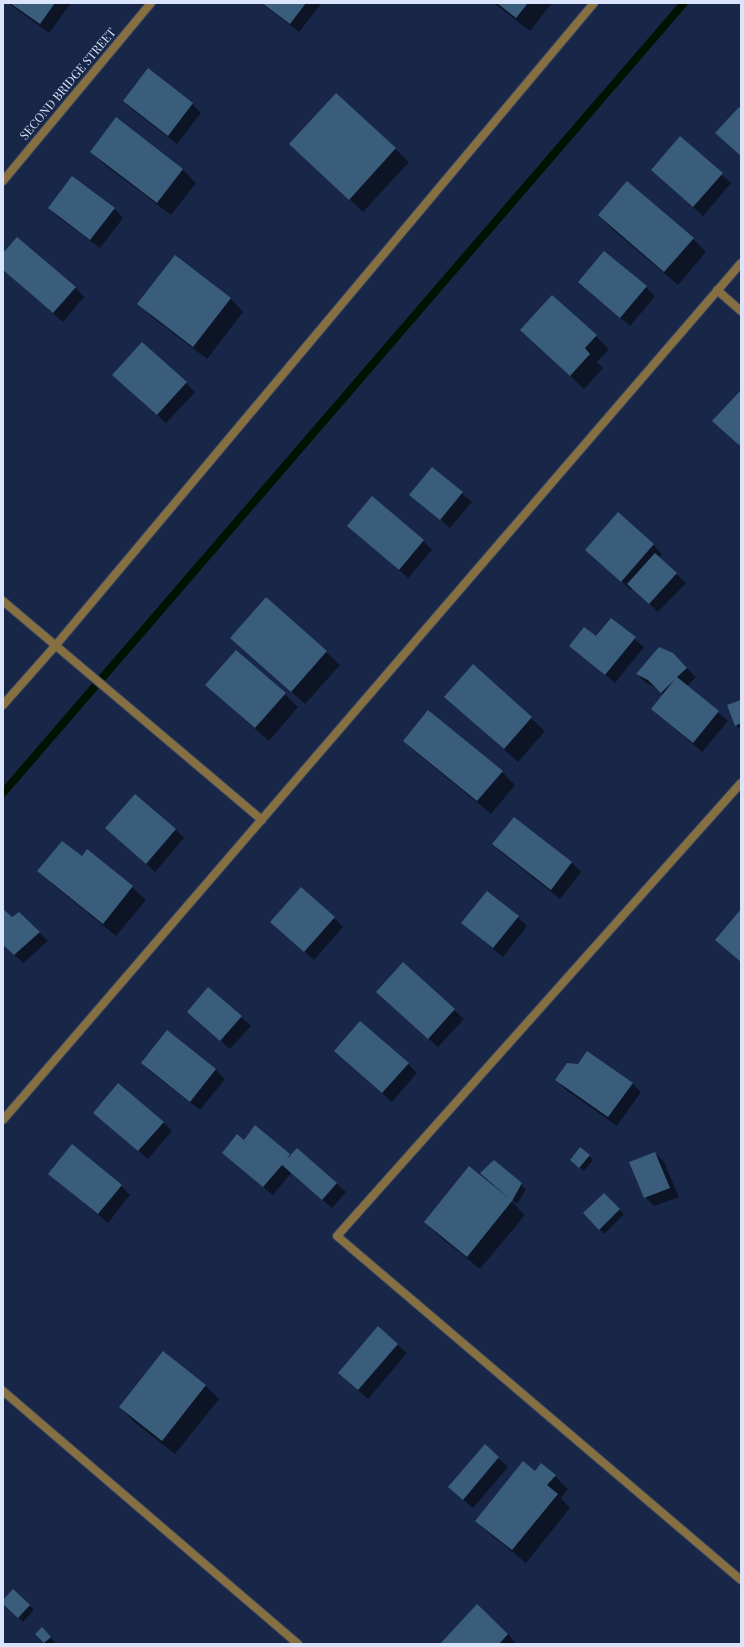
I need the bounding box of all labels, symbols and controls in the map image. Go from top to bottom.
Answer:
street label: SECOND BRIDGE STREET [16,24,119,143]

